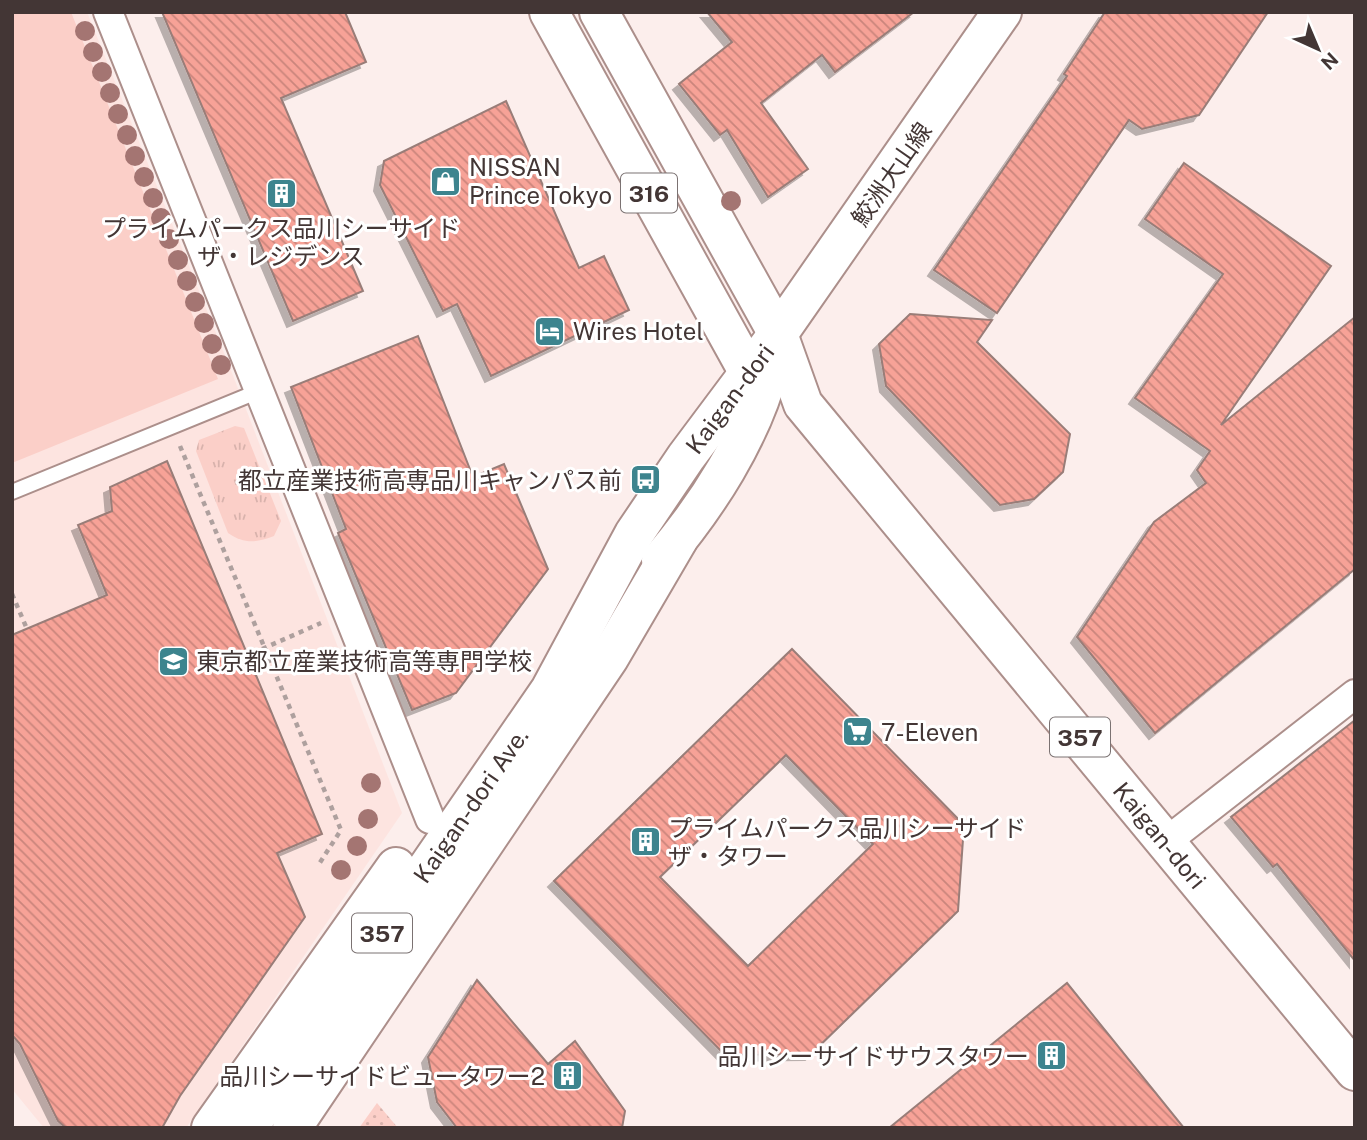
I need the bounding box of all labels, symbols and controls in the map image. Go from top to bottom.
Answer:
north arrow [1283,14,1353,84]
text: N [1317,48,1343,74]
street label: 鮫洲大山線 [845,117,937,231]
place label: NISSAN Prince Tokyo [469,153,612,209]
shop icon: NISSAN Prince Tokyo [429,164,463,198]
road number: 316 [621,174,677,212]
building icon: プライムパークス品川シーサイド ザ・レジデンス [264,177,298,211]
place label: プライムパークス品川シーサイド ザ・レジデンス [102,214,460,270]
hotel icon: Wires Hotel [533,314,567,348]
place label: Wires Hotel [573,317,704,345]
street label: Kaigan-dori [680,338,780,459]
bus stop icon: 都立産業技術高専品川キャンパス前 [628,463,662,497]
place label: 都立産業技術高専品川キャンパス前 [238,466,622,494]
school or university icon: 東京都立産業技術高等専門学校 [156,644,190,678]
place label: 東京都立産業技術高等専門学校 [196,647,532,675]
supermarket icon: 7-Eleven [841,715,875,749]
place label: 7-Eleven [881,718,978,746]
road number: 357 [1050,718,1110,757]
street label: Kaigan-dori Ave. [407,722,534,888]
street label: Kaigan-dori [1108,776,1212,894]
place label: プライムパークス品川シーサイド ザ・タワー [668,814,1026,870]
building icon: プライムパークス品川シーサイド ザ・タワー [628,825,662,859]
road number: 357 [352,914,412,952]
building icon: 品川シーサイドサウスタワー [1035,1039,1069,1073]
place label: 品川シーサイドサウスタワー [717,1042,1029,1070]
building icon: 品川シーサイドビュータワー2 [551,1059,585,1093]
place label: 品川シーサイドビュータワー2 [219,1062,545,1090]

